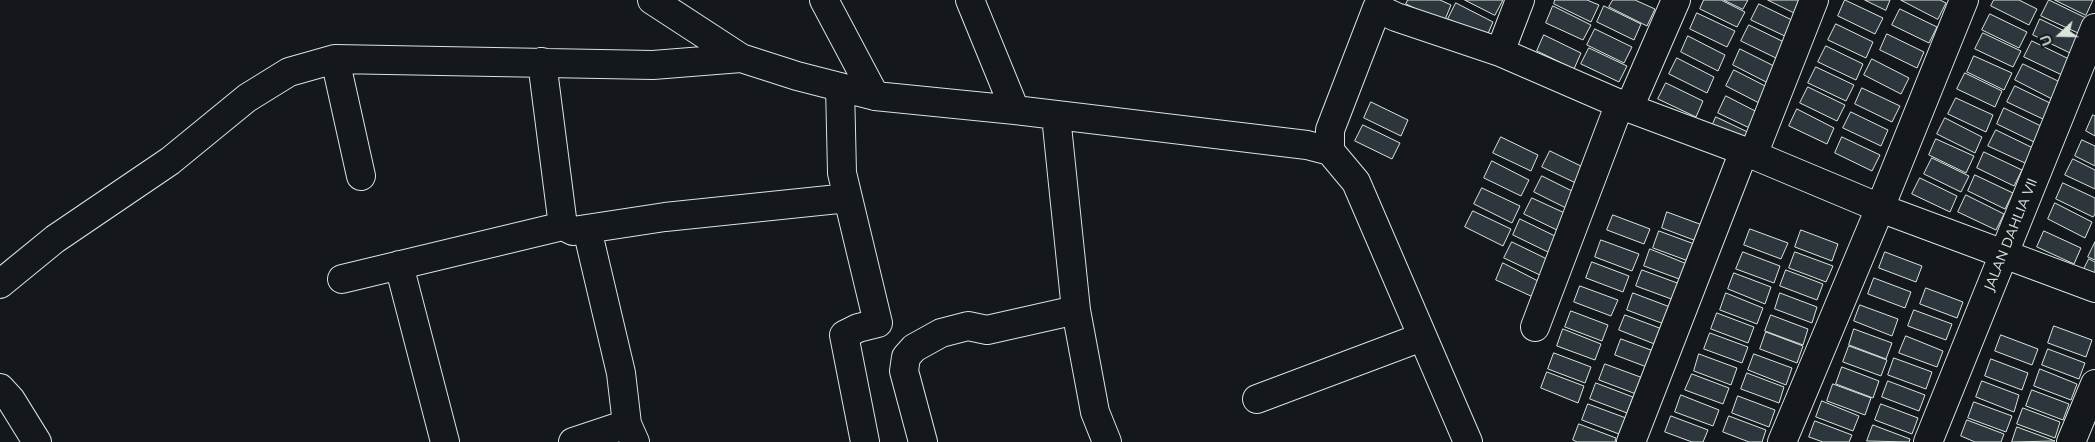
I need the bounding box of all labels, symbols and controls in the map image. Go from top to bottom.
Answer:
north arrow [2035,10,2085,60]
text: U [2036,32,2056,48]
street label: JALAN DAHLIA VII [1981,176,2041,294]

